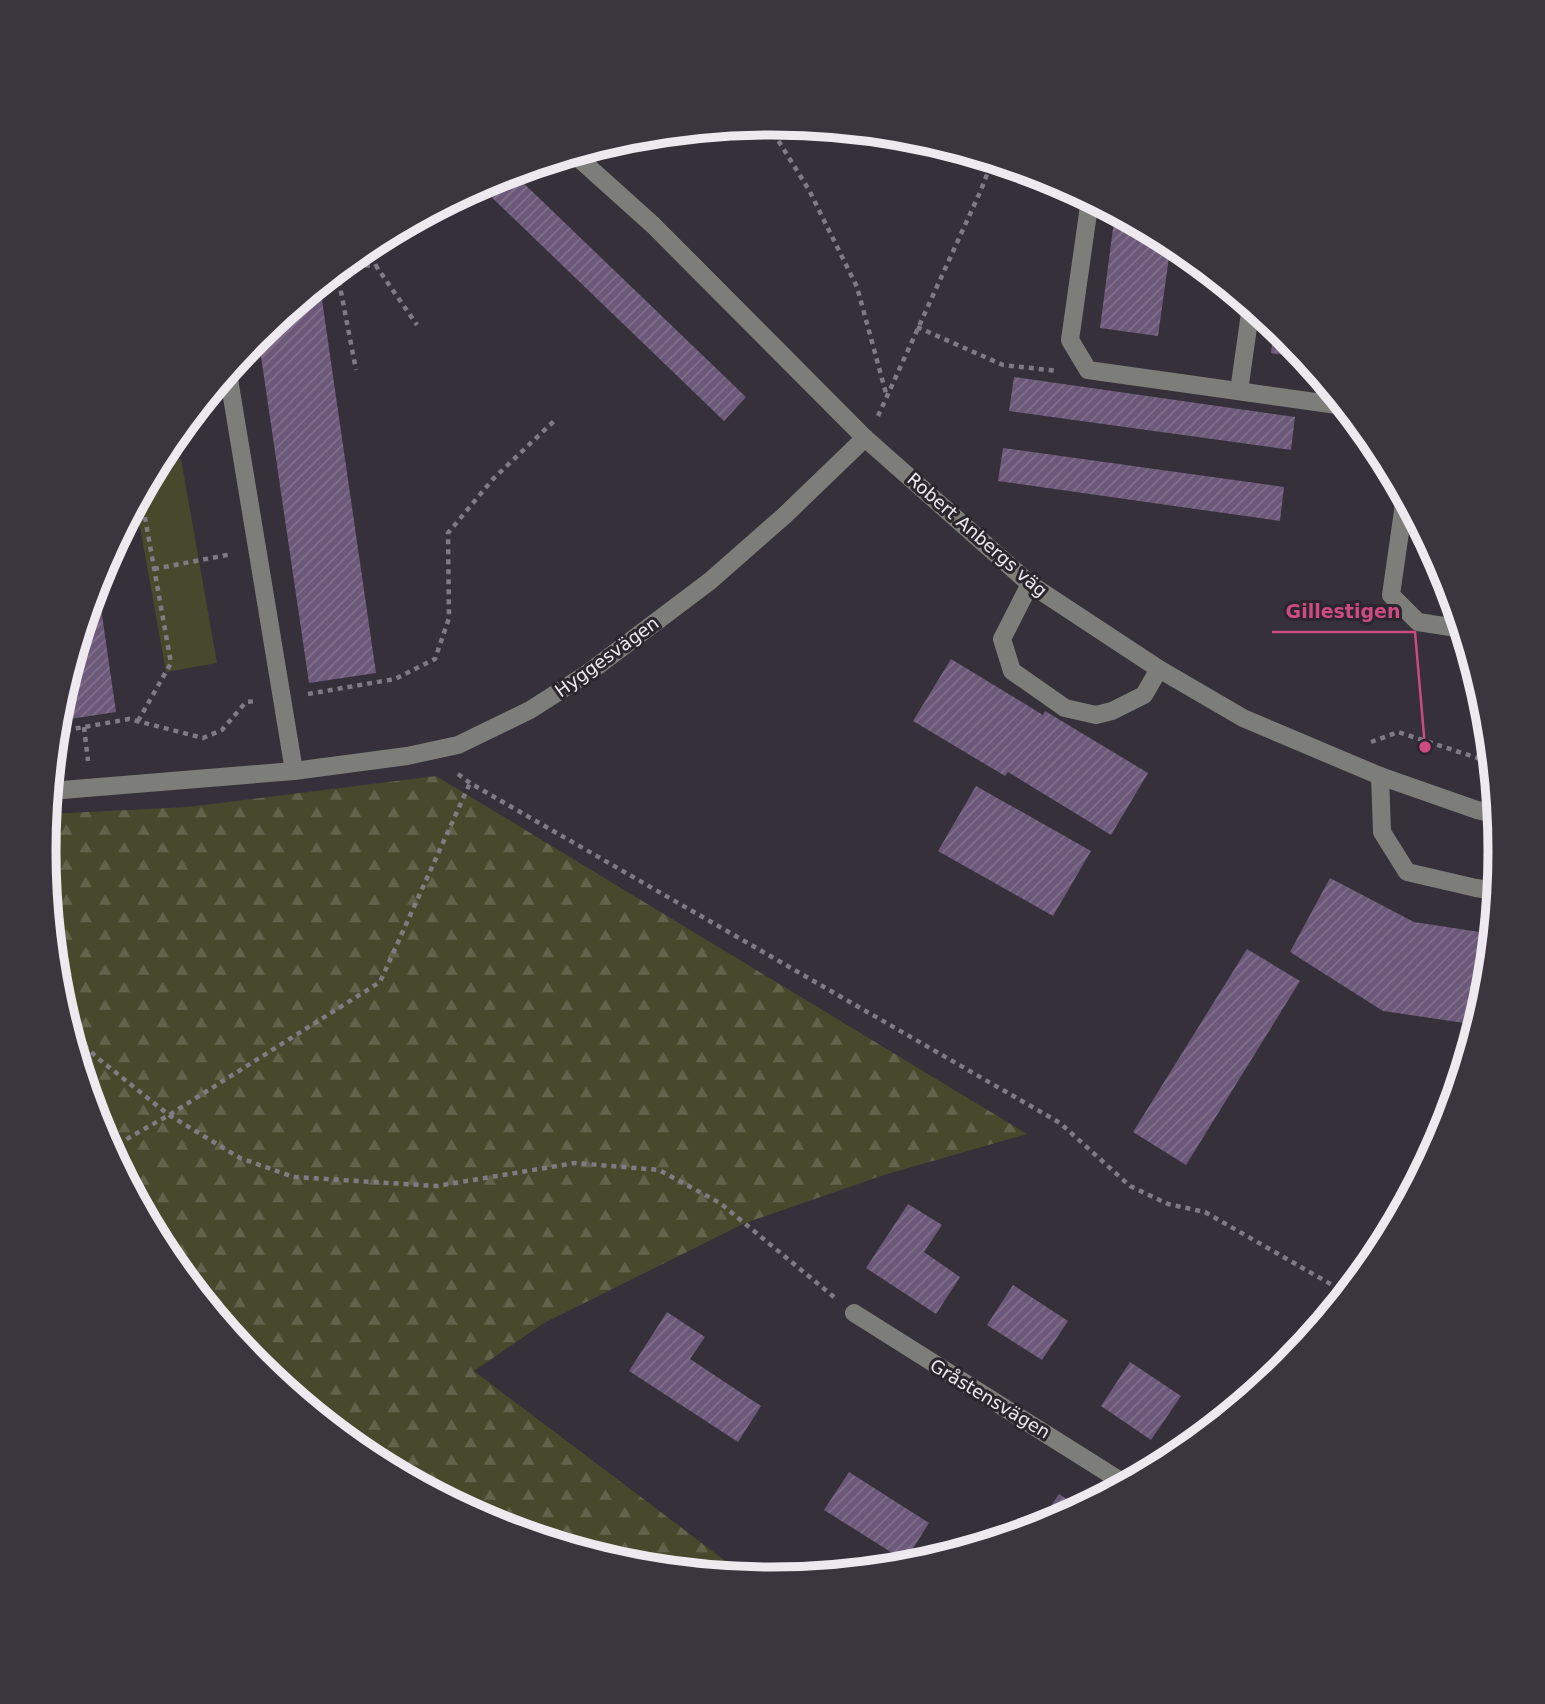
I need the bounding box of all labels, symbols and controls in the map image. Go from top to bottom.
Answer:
street label: Robert Anbergs väg [903,468,1052,601]
callout: Gillestigen [1272,592,1415,632]
text: Gillestigen [1286,600,1400,622]
street label: Hyggesvägen [551,612,663,701]
street label: Gråstensvägen [926,1354,1054,1443]

